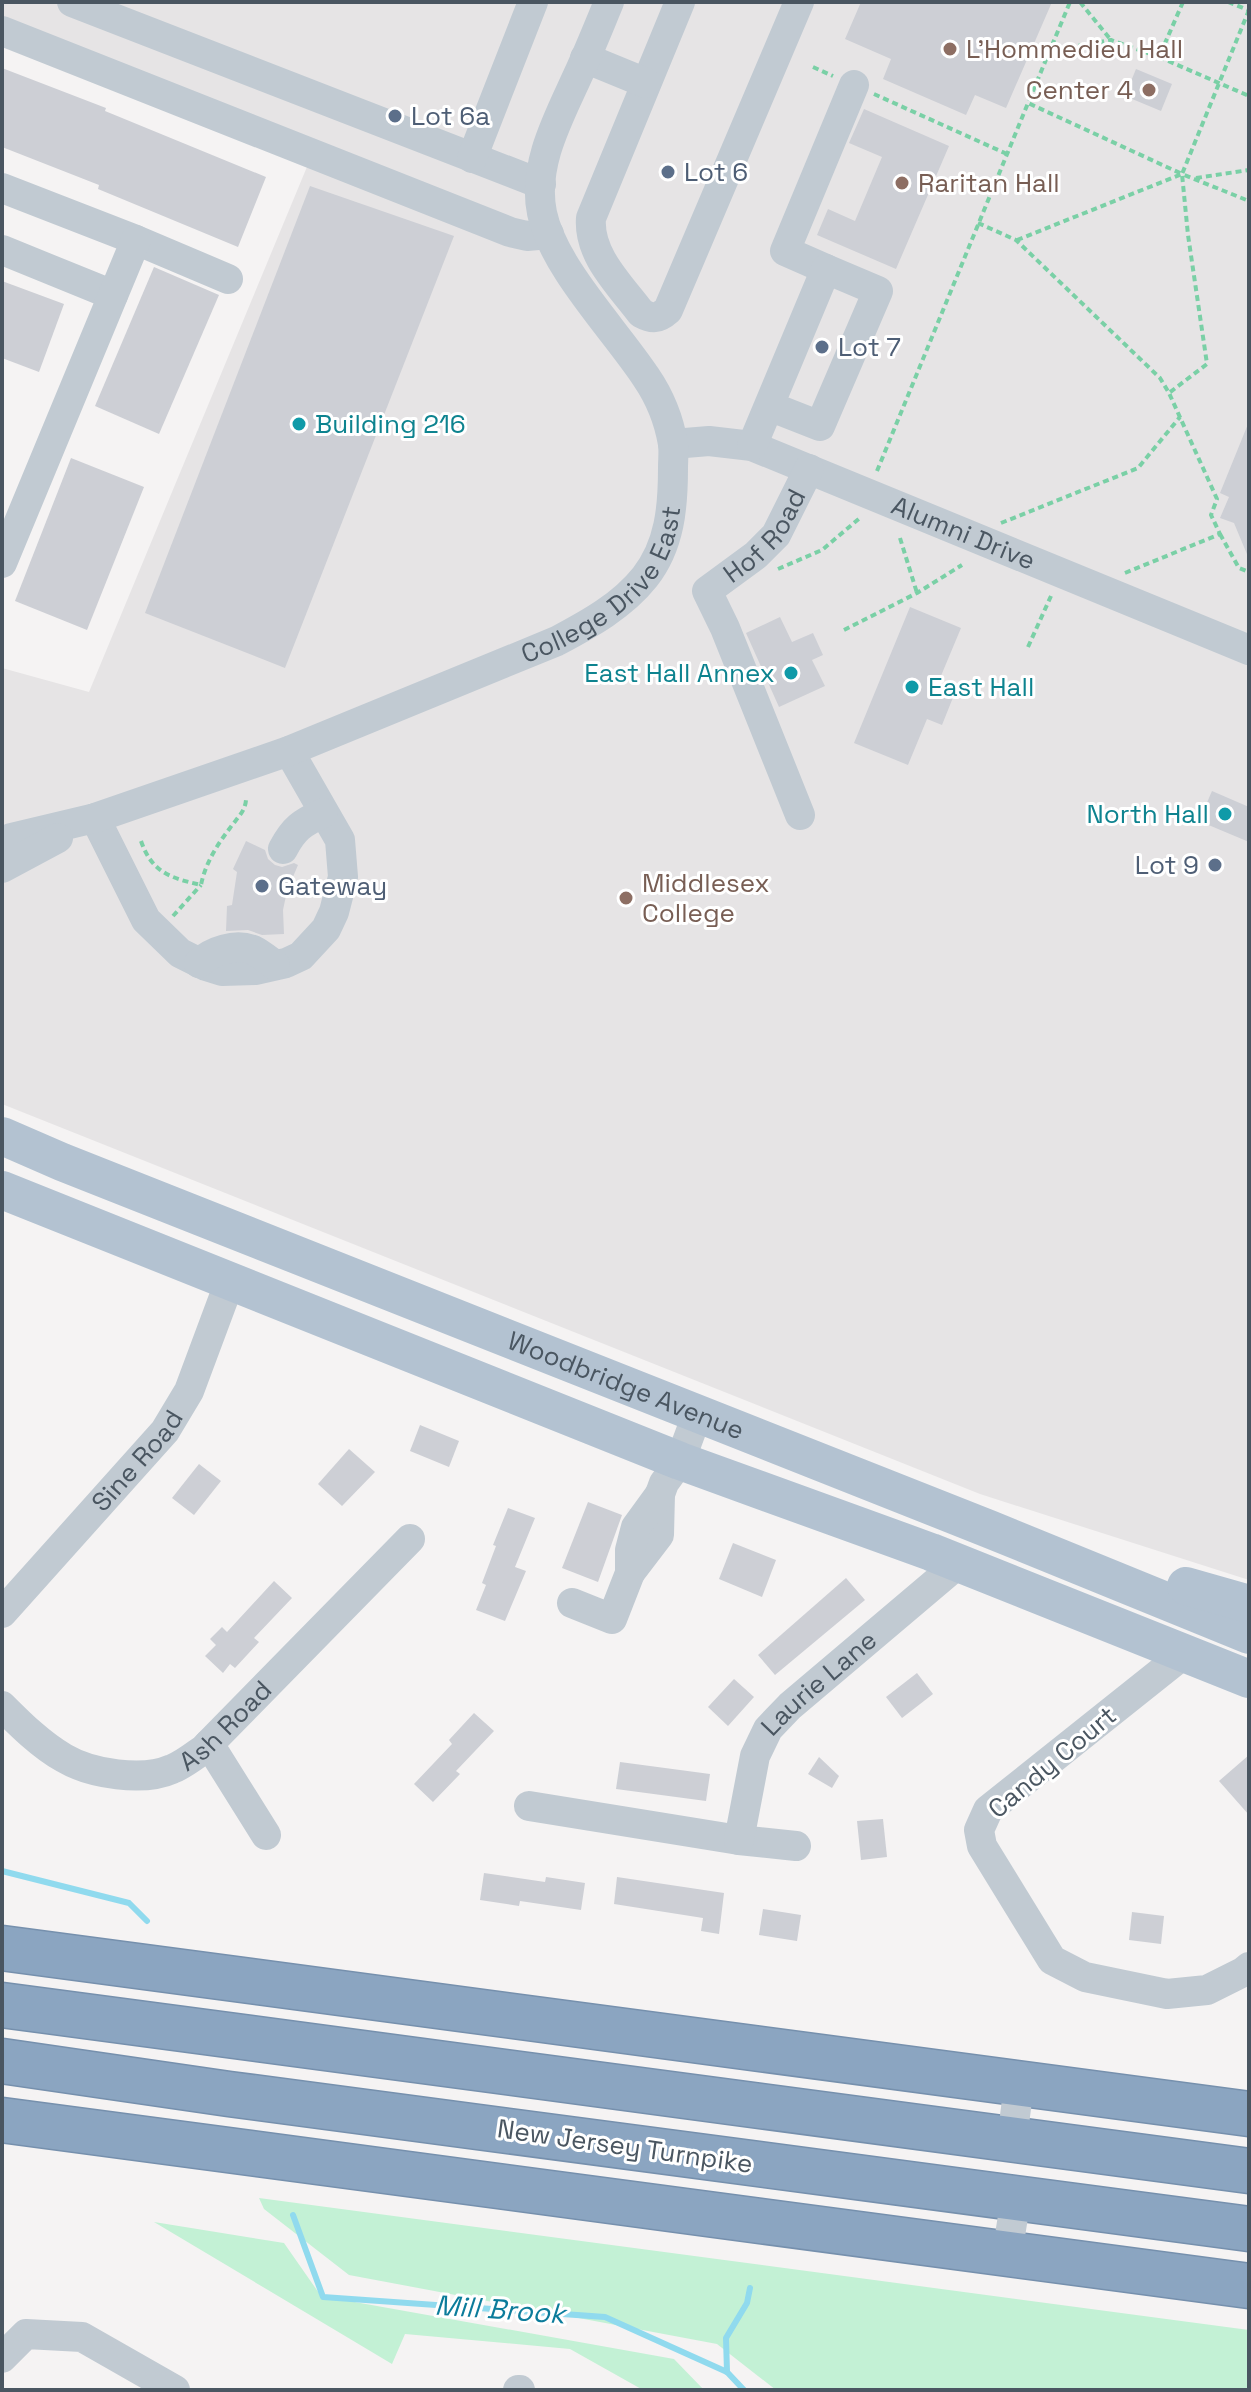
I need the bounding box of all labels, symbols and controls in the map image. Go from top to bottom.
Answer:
place label: L'Hommedieu Hall [966,32,1183,66]
marker: L'Hommedieu Hall [941,40,959,58]
place label: Center 4 [1026,73,1133,107]
marker: Center 4 [1140,81,1158,99]
place label: Lot 6a [411,99,490,133]
marker: Lot 6a [386,107,404,125]
place label: Lot 6 [684,155,748,189]
marker: Lot 6 [659,163,677,181]
place label: Raritan Hall [918,166,1060,200]
marker: Raritan Hall [893,174,911,192]
place label: Lot 7 [838,330,901,364]
marker: Lot 7 [813,338,831,356]
place label: Building 216 [315,407,466,441]
marker: Building 216 [290,415,308,433]
street label: Hof Road [716,483,813,590]
street label: Alumni Drive [887,488,1040,577]
street label: College Drive East [516,504,688,671]
place label: East Hall Annex [584,656,775,690]
marker: East Hall Annex [782,664,800,682]
place label: East Hall [928,670,1034,704]
marker: East Hall [903,678,921,696]
place label: North Hall [1087,797,1209,831]
marker: North Hall [1216,805,1234,823]
place label: Lot 9 [1135,848,1199,882]
marker: Lot 9 [1206,856,1224,874]
place label: Middlesex College [642,866,770,930]
place label: Gateway [278,869,387,903]
marker: Gateway [253,877,271,895]
marker: Middlesex College [617,889,635,907]
street label: Woodbridge Avenue [503,1323,749,1447]
street label: Sine Road [84,1404,191,1519]
street label: Laurie Lane [753,1623,884,1743]
street label: Ash Road [172,1673,279,1779]
street label: Candy Court [981,1698,1123,1826]
street label: New Jersey Turnpike [495,2111,755,2181]
water label: Mill Brook [434,2287,569,2332]

